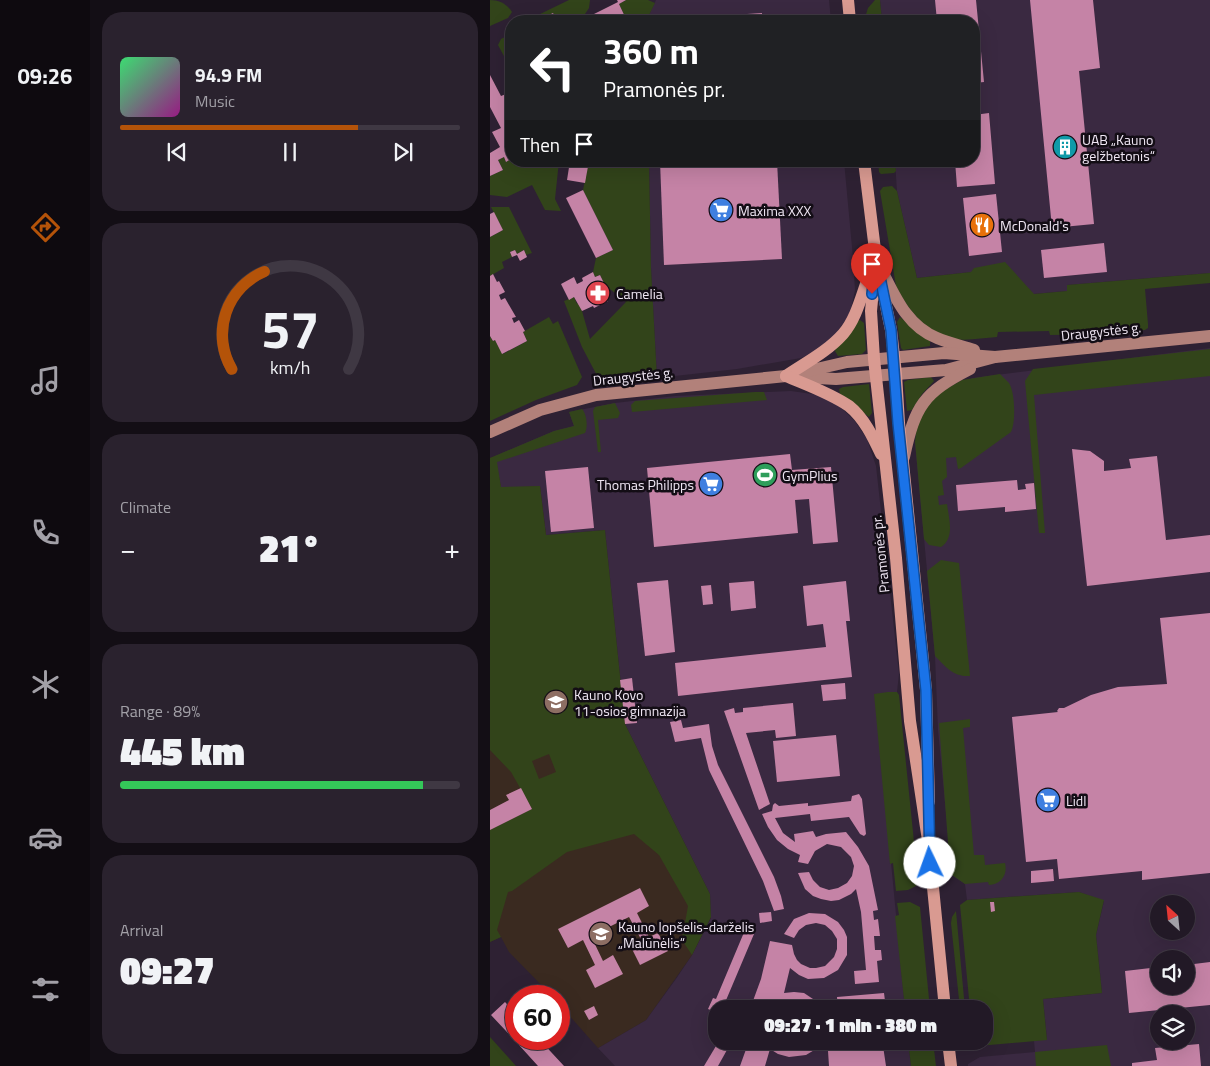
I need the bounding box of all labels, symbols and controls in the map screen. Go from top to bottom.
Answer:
text: 360 m [603,24,699,78]
icon: left [520,35,585,100]
text: 09:26 [18,59,72,93]
text: 94.9 FM [195,60,262,89]
text: Pramonės pr. [603,72,725,106]
text: Music [195,89,235,113]
place label: UAB „Kauno gelžbetonis“ [1082,129,1155,166]
text: Then [520,130,560,159]
icon: arrive [570,130,598,158]
building icon: UAB „Kauno gelžbetonis“ [1052,134,1078,160]
icon: previous [163,138,191,166]
icon: pause [276,138,304,166]
icon: next [389,138,417,166]
supermarket icon: Maxima XXX [708,197,734,223]
place label: Maxima XXX [738,200,812,221]
icon: directions [28,210,63,245]
restaurant icon: McDonald's [969,212,995,238]
place label: McDonald's [1000,215,1069,236]
pin [851,243,893,294]
icon: arrive [858,250,886,278]
pharmacy icon: Camelia [585,280,611,306]
place label: Camelia [616,283,663,304]
text: 57 [261,289,319,368]
street label: Draugystės g. [1060,316,1142,346]
text: km/h [270,354,310,381]
street label: Draugystės g. [592,361,674,391]
icon: music [28,363,63,398]
sports icon: GymPlius [752,462,778,488]
place label: GymPlius [782,465,838,486]
supermarket icon: Thomas Philipps [698,471,724,497]
place label: Thomas Philipps [597,474,694,495]
text: Climate [120,495,171,519]
street label: Pramonės pr. [865,514,895,594]
icon: phone [28,515,63,550]
text: 21° [259,519,321,577]
text: − [120,527,136,570]
text: + [444,527,460,570]
icon: climate [28,667,63,702]
place label: Kauno Kovo 11-osios gimnazija [574,684,686,721]
school or university icon: Kauno Kovo 11-osios gimnazija [543,689,569,715]
text: Range · 89% [120,699,200,723]
text: 445 km [120,722,245,780]
supermarket icon: Lidl [1035,787,1061,813]
place label: Lidl [1066,790,1086,811]
icon: car [28,820,63,855]
position arrow [903,836,955,888]
north arrow [1150,895,1195,940]
map controls [1150,895,1195,1050]
place label: Kauno lopšelis-darželis „Malūnėlis“ [618,916,754,953]
text: Arrival [120,918,163,942]
school or university icon: Kauno lopšelis-darželis „Malūnėlis“ [588,921,614,947]
text: 09:27 [120,941,215,999]
button: sound [1150,950,1195,995]
icon: filters [28,972,63,1007]
speed limit sign: 60 [505,985,570,1050]
button: layers [1150,1005,1195,1050]
text: 09:27 · 1 min · 380 m [764,1010,937,1039]

